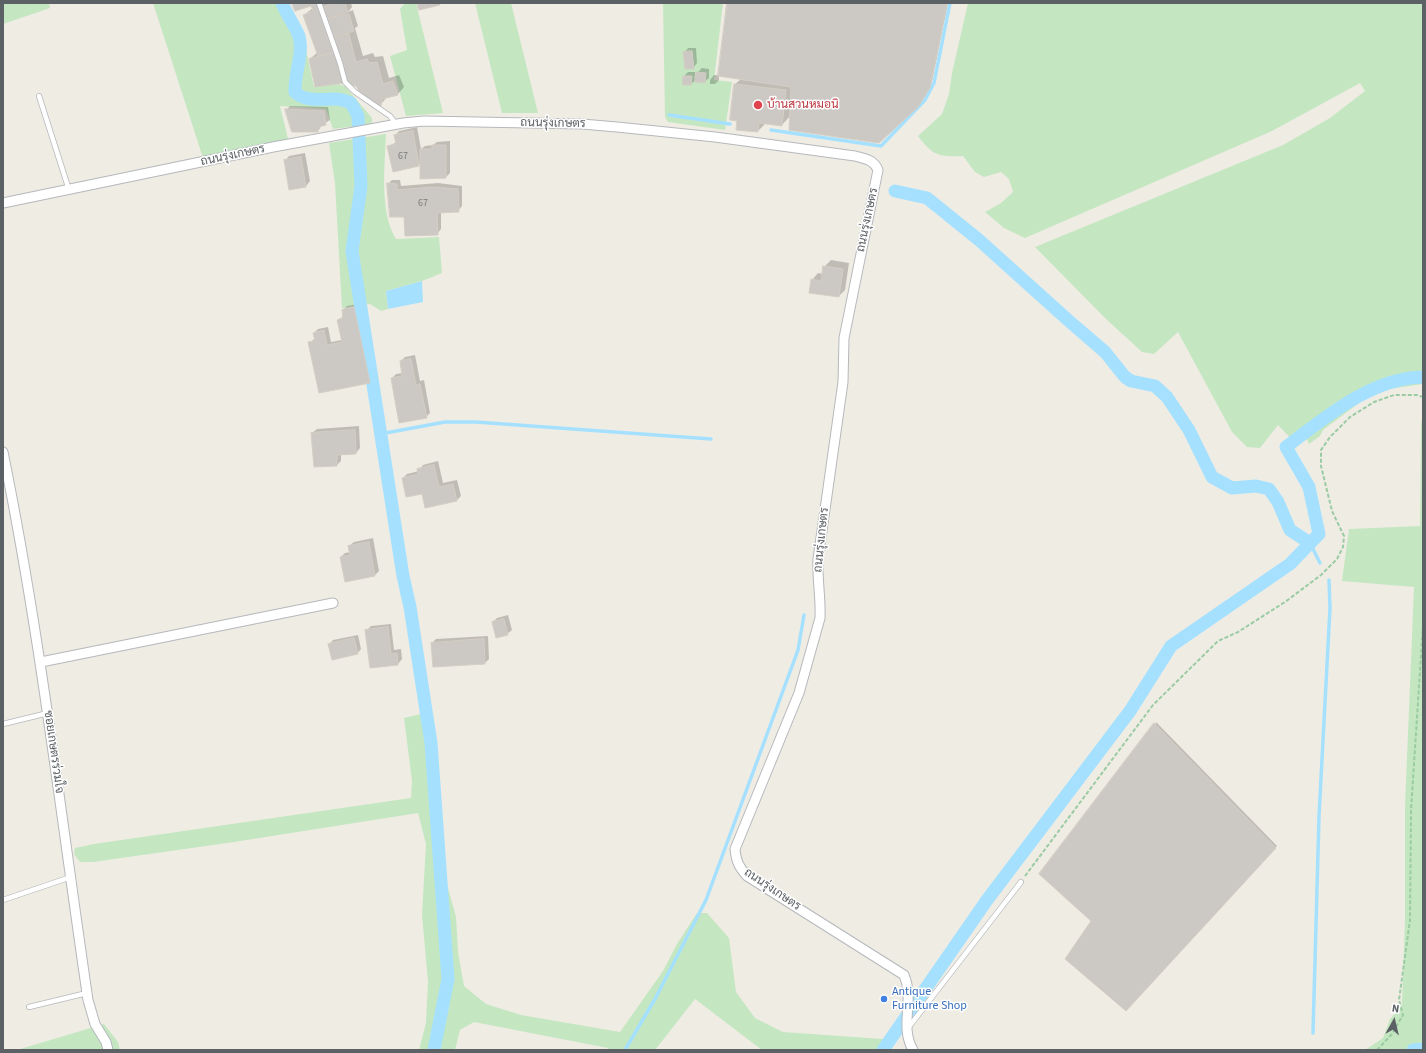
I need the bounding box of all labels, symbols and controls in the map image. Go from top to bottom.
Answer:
place label: บ้านสวนหมอนิ [767,98,839,112]
marker: บ้านสวนหมอนิ [752,99,764,111]
street label: ถนนรุ่งเกษตร [520,116,586,132]
street label: ถนนรุ่งเกษตร [200,142,266,170]
house number: 67 [398,151,408,163]
street label: ถนนรุ่งเกษตร [854,187,882,253]
house number: 67 [418,198,428,210]
street label: ถนนรุ่งเกษตร [811,507,833,573]
street label: ซอยเกษตรร่วมใจ [40,710,66,794]
street label: ถนนรุ่งเกษตร [741,866,803,914]
place label: Antique Furniture Shop [892,985,967,1013]
marker: Antique Furniture Shop [879,994,889,1004]
north arrow [1374,1001,1414,1041]
text: N [1391,1001,1400,1017]

